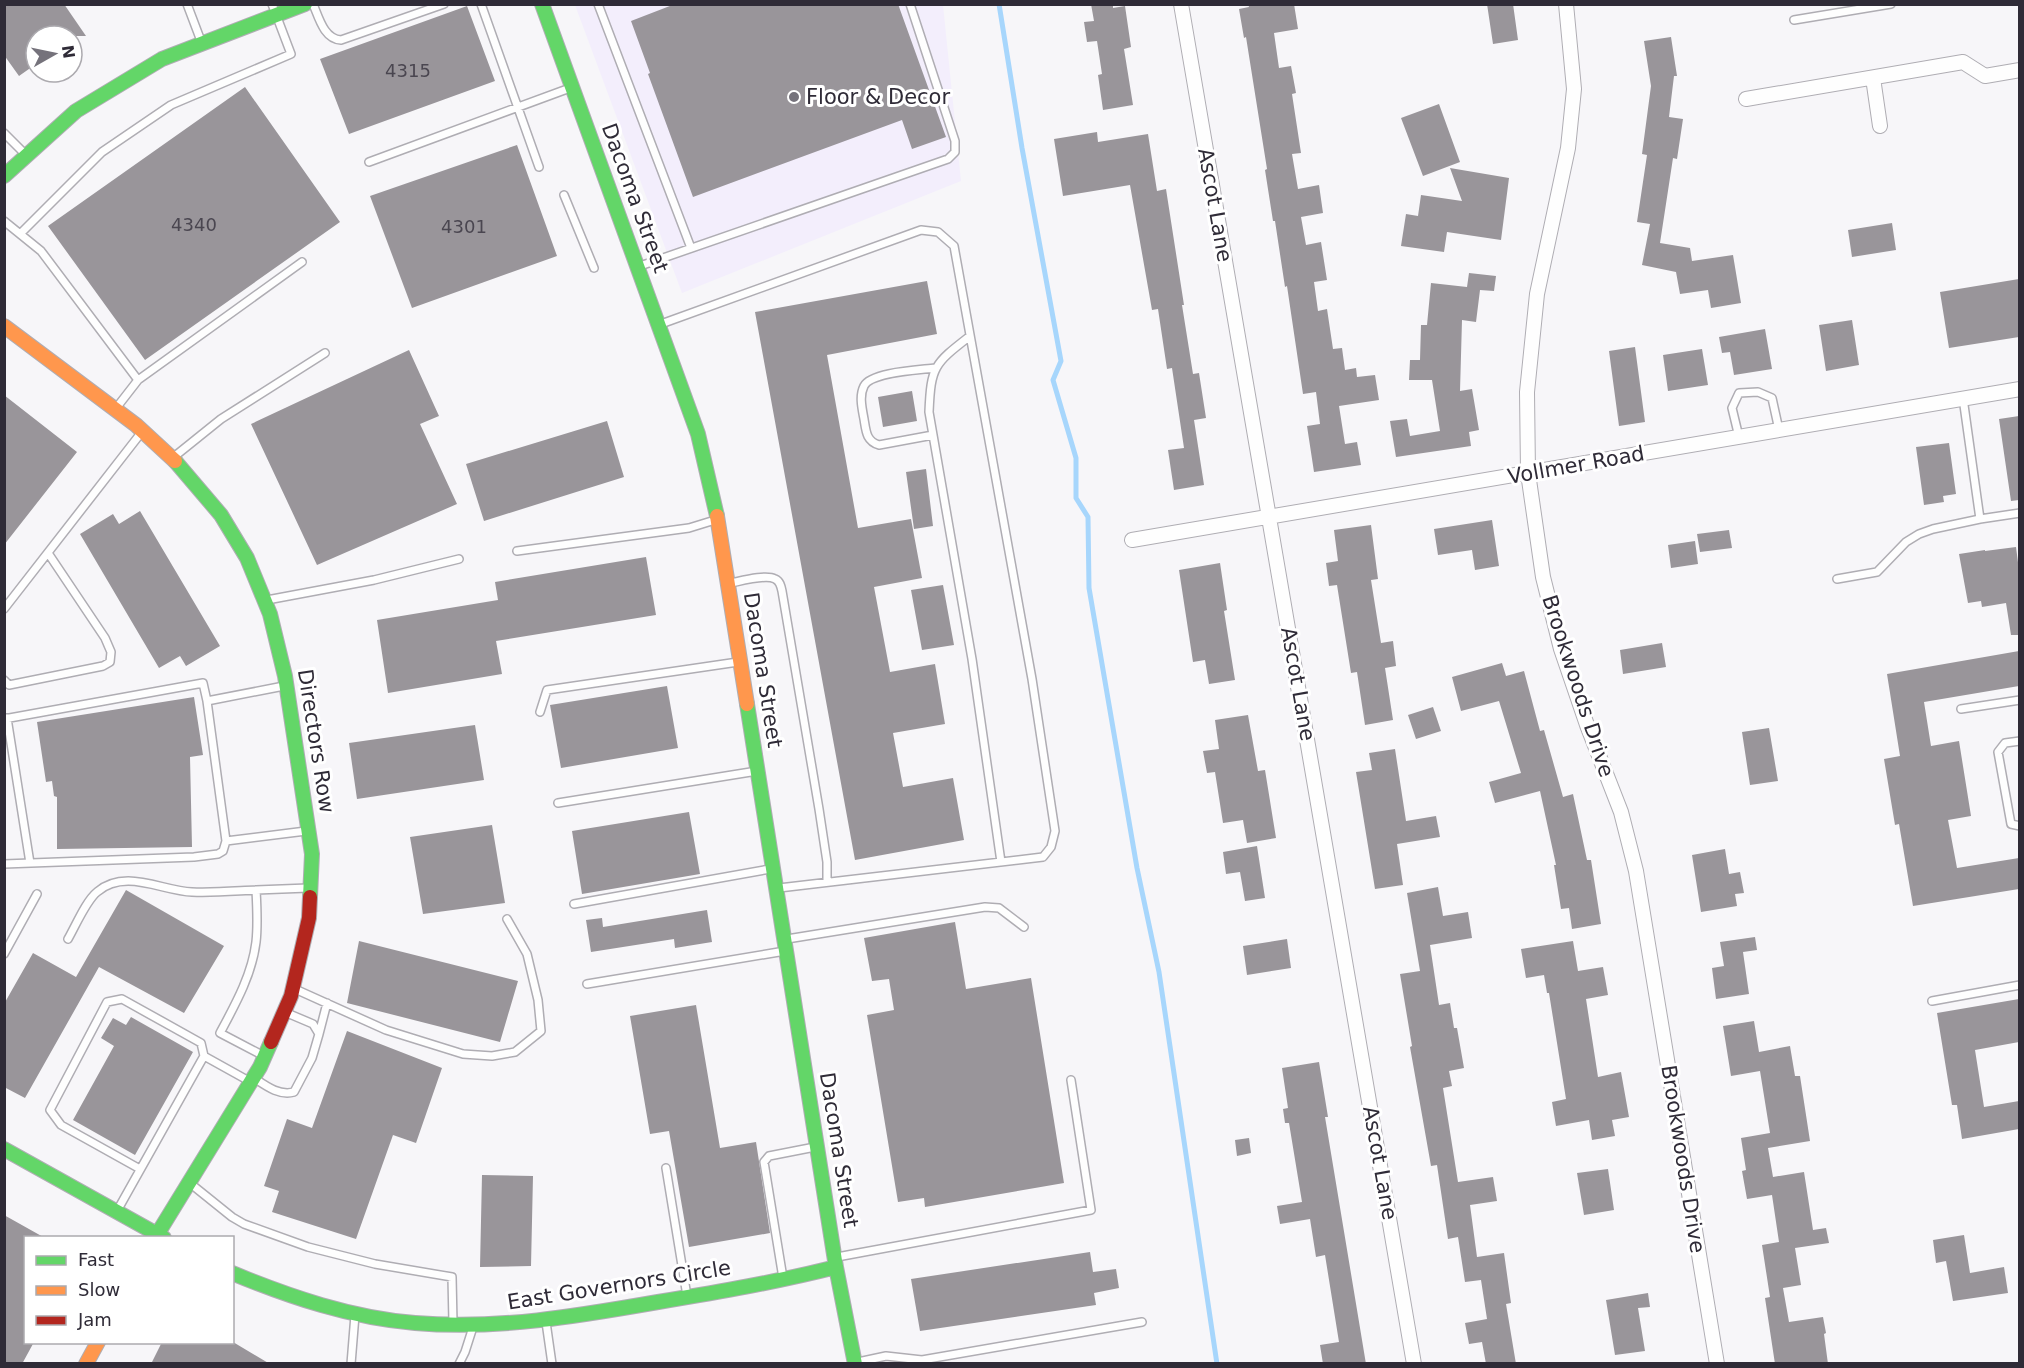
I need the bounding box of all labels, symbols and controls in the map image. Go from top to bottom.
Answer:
north arrow [24,24,84,84]
text: N [58,44,79,60]
house number: 4315 [385,60,431,81]
place label: Floor & Decor [806,85,950,109]
marker: Floor & Decor [787,90,801,104]
street label: Dacoma Street [597,120,673,276]
street label: Ascot Lane [1193,146,1237,264]
house number: 4340 [171,214,217,235]
house number: 4301 [441,216,487,237]
street label: Vollmer Road [1506,441,1646,489]
street label: Dacoma Street [739,590,787,750]
street label: Brookwoods Drive [1537,592,1619,780]
street label: Ascot Lane [1276,625,1320,743]
street label: Directors Row [293,667,339,815]
street label: Brookwoods Drive [1656,1063,1710,1255]
street label: Dacoma Street [815,1070,863,1230]
street label: Ascot Lane [1358,1104,1402,1222]
legend [24,1236,234,1344]
text: Fast [78,1249,114,1270]
street label: East Governors Circle [505,1255,733,1315]
text: Slow [78,1279,120,1300]
text: Jam [77,1309,112,1330]

